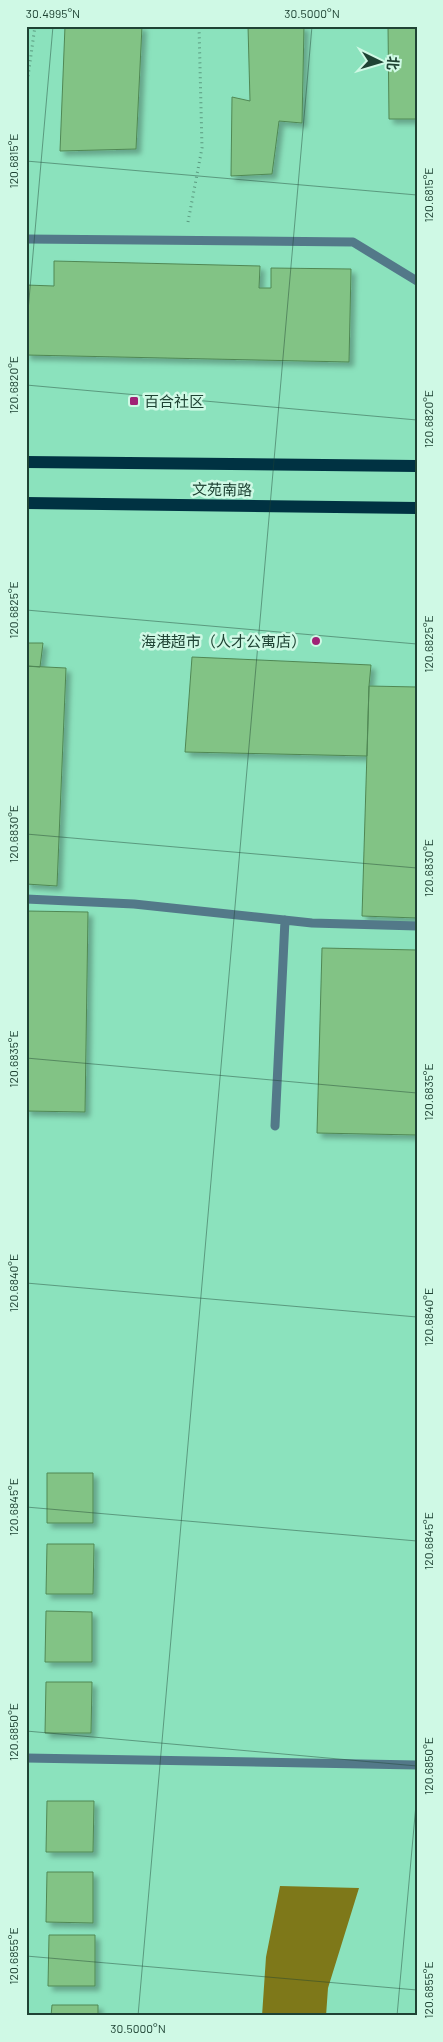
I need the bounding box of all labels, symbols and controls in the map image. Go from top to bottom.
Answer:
text: 30.4995°N [26,6,80,20]
text: 30.5000°N [284,6,340,20]
north arrow [356,38,406,88]
text: 北 [384,55,403,71]
text: 120.6815°E [6,133,20,189]
text: 120.6815°E [421,167,435,223]
text: 120.6820°E [6,356,20,414]
text: 120.6820°E [421,390,435,448]
place label: 百合社区 [144,392,204,410]
marker: 百合社区 [128,395,140,407]
street label: 文苑南路 [192,479,252,499]
text: 120.6825°E [6,581,20,639]
text: 120.6825°E [421,615,435,673]
place label: 海港超市（人才公寓店） [141,632,306,650]
marker: 海港超市（人才公寓店） [310,635,322,647]
text: 120.6830°E [6,805,20,863]
text: 120.6830°E [421,839,435,897]
text: 120.6835°E [6,1030,20,1088]
text: 120.6835°E [421,1063,435,1121]
text: 120.6840°E [6,1254,20,1312]
text: 120.6840°E [421,1288,435,1346]
text: 120.6845°E [6,1478,20,1536]
text: 120.6845°E [421,1512,435,1570]
text: 120.6850°E [6,1703,20,1761]
text: 120.6850°E [421,1737,435,1795]
text: 120.6855°E [6,1927,20,1985]
text: 120.6855°E [421,1961,435,2019]
text: 30.5000°N [110,2021,166,2035]

